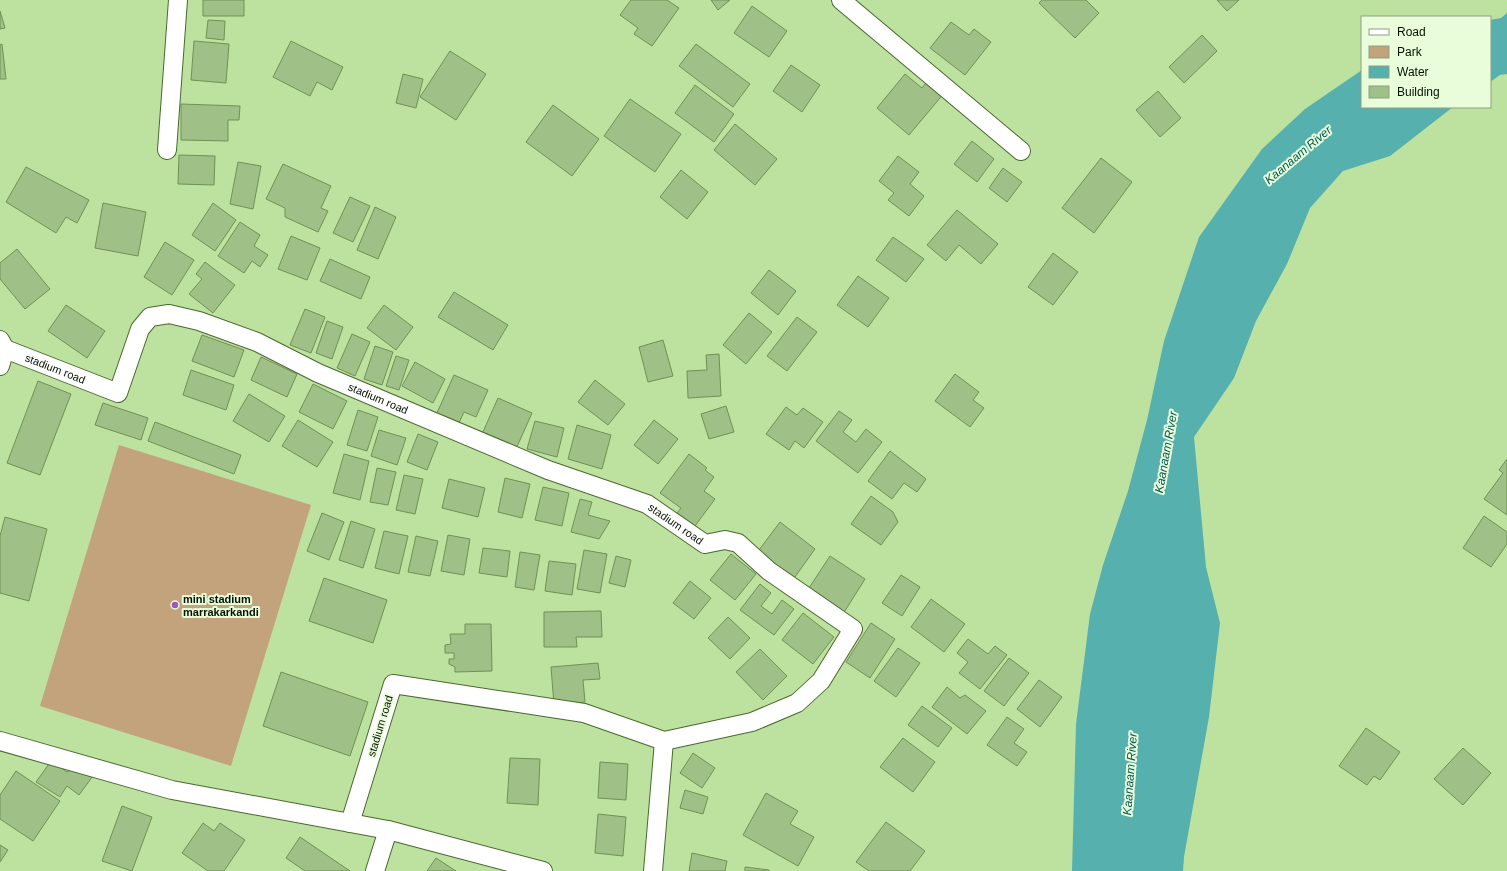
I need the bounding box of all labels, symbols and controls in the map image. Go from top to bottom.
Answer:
legend [1361,16,1491,108]
text: Road [1397,25,1426,39]
text: Park [1397,45,1423,59]
text: Water [1397,65,1429,79]
text: Building [1397,85,1440,99]
water label: Kaanaam River [1262,122,1335,187]
street label: stadium road [23,351,87,386]
street label: stadium road [346,380,410,416]
water label: Kaanaam River [1152,409,1180,494]
street label: stadium road [646,501,705,547]
place label: mini stadium marrakarkandi [183,593,259,618]
marker: mini stadium marrakarkandi [170,600,180,610]
street label: stadium road [365,694,395,758]
water label: Kaanaam River [1120,731,1140,816]

